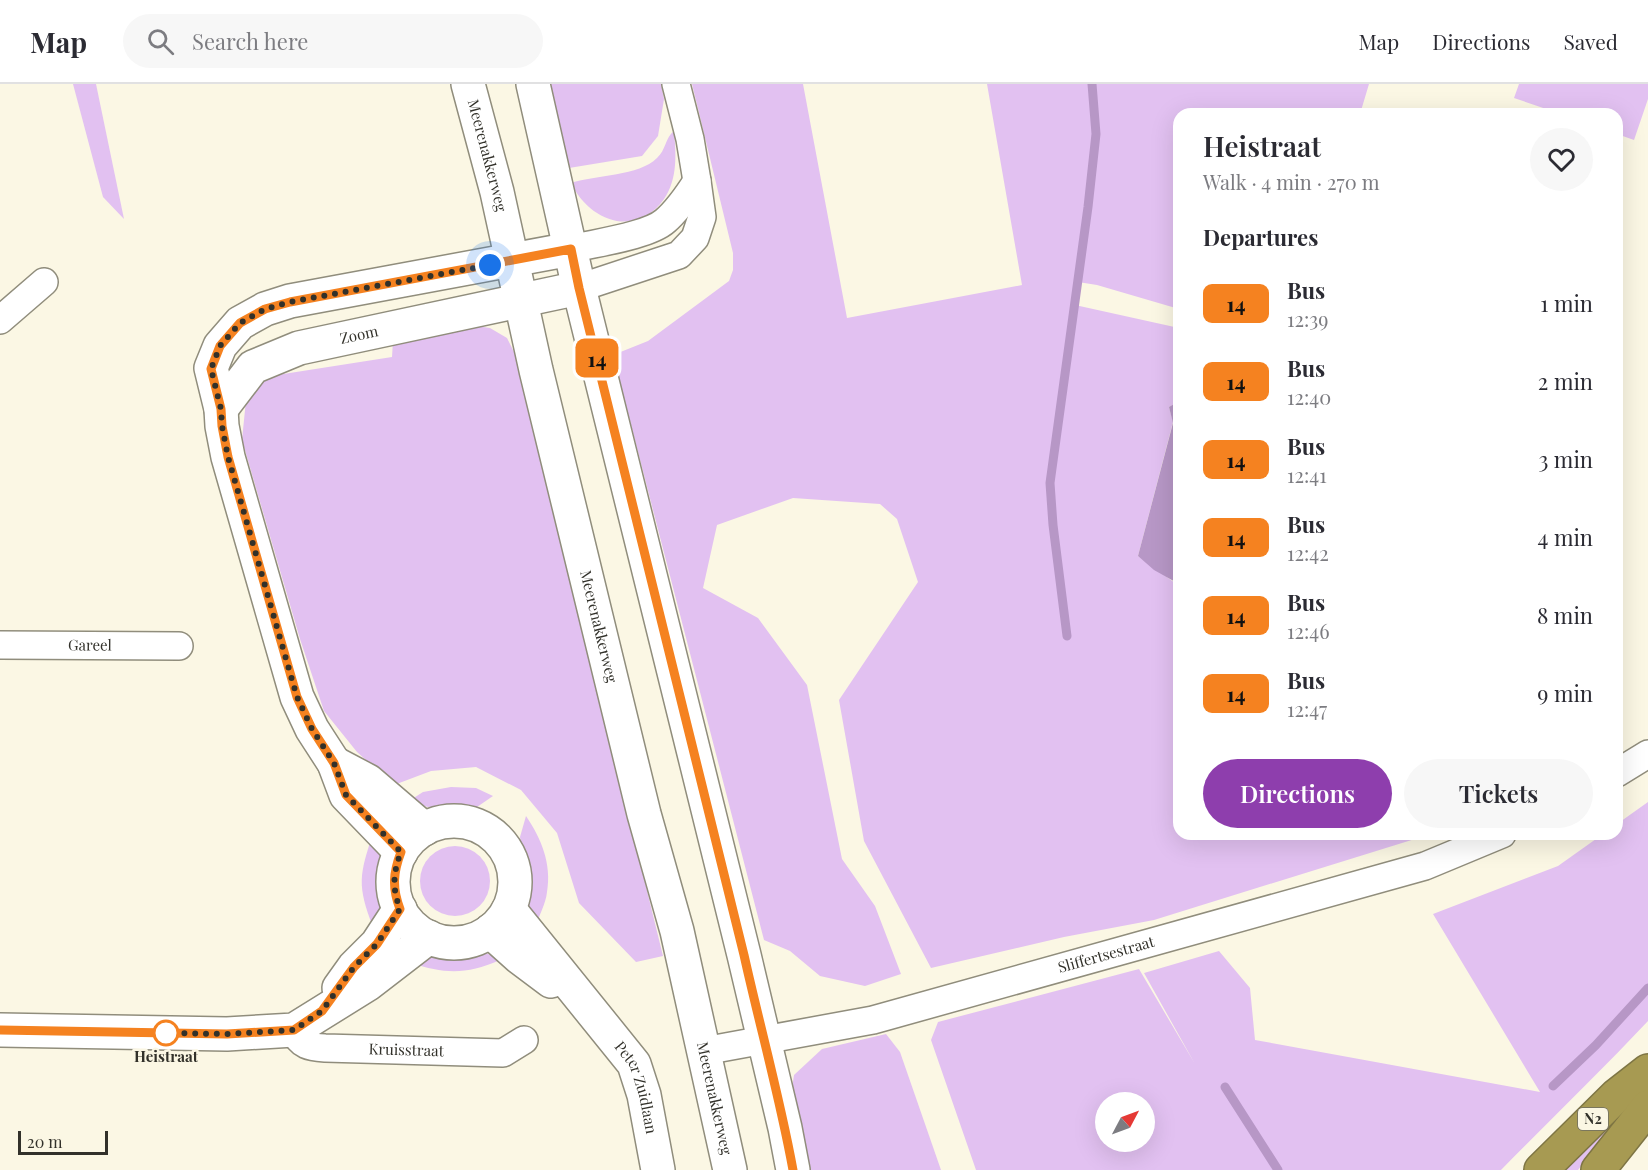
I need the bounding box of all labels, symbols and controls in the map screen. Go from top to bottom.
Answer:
search box [123,14,543,68]
text: Map [30,23,87,60]
icon: search [144,25,177,58]
text: Search here [192,26,308,56]
text: Map [1358,27,1399,55]
text: Directions [1432,27,1530,55]
text: Saved [1563,27,1618,55]
street label: Meerenakkerweg [464,97,512,213]
text: Heistraat [1203,127,1321,164]
button: heart [1530,128,1593,191]
text: Walk · 4 min · 270 m [1203,168,1379,195]
text: Departures [1203,222,1318,252]
your location [475,250,505,280]
text: Bus [1287,275,1325,305]
text: 1 min [1540,288,1593,318]
text: 14 [1226,289,1246,317]
text: 12:39 [1287,305,1329,332]
street label: Zoom [338,320,380,348]
line badge: 14 [570,338,624,378]
text: 14 [587,344,607,372]
text: Bus [1287,353,1325,383]
text: 2 min [1538,366,1593,396]
text: 14 [1226,367,1246,395]
text: 12:40 [1287,383,1331,410]
text: Bus [1287,431,1325,461]
text: 3 min [1538,444,1593,474]
text: 14 [1226,445,1246,473]
text: 12:41 [1287,461,1327,488]
text: Bus [1287,509,1325,539]
text: 4 min [1538,522,1593,552]
text: 14 [1226,523,1246,551]
text: 12:42 [1287,539,1329,566]
street label: Meerenakkerweg [576,568,623,685]
text: Bus [1287,587,1325,617]
text: 8 min [1537,600,1593,630]
text: 14 [1226,601,1246,629]
text: 12:46 [1287,617,1330,644]
street label: Gareel [68,634,112,655]
text: Bus [1287,665,1325,695]
text: 9 min [1537,678,1593,708]
text: 14 [1226,679,1246,707]
text: 12:47 [1287,695,1327,722]
button: Directions [1203,759,1392,828]
button: Tickets [1404,759,1593,828]
street label: Sliffertsestraat [1056,931,1157,977]
marker: Heistraat [153,1020,179,1046]
street label: Peter Zuidlaan [611,1037,662,1135]
street label: Kruisstraat [368,1038,445,1060]
street label: Meerenakkerweg [693,1040,737,1157]
place label: Heistraat [134,1046,199,1066]
north arrow [1095,1092,1155,1152]
map controls [1095,1092,1155,1152]
road number: N2 [1578,1108,1608,1130]
scale bar [18,1128,108,1156]
text: 20 m [27,1131,62,1152]

